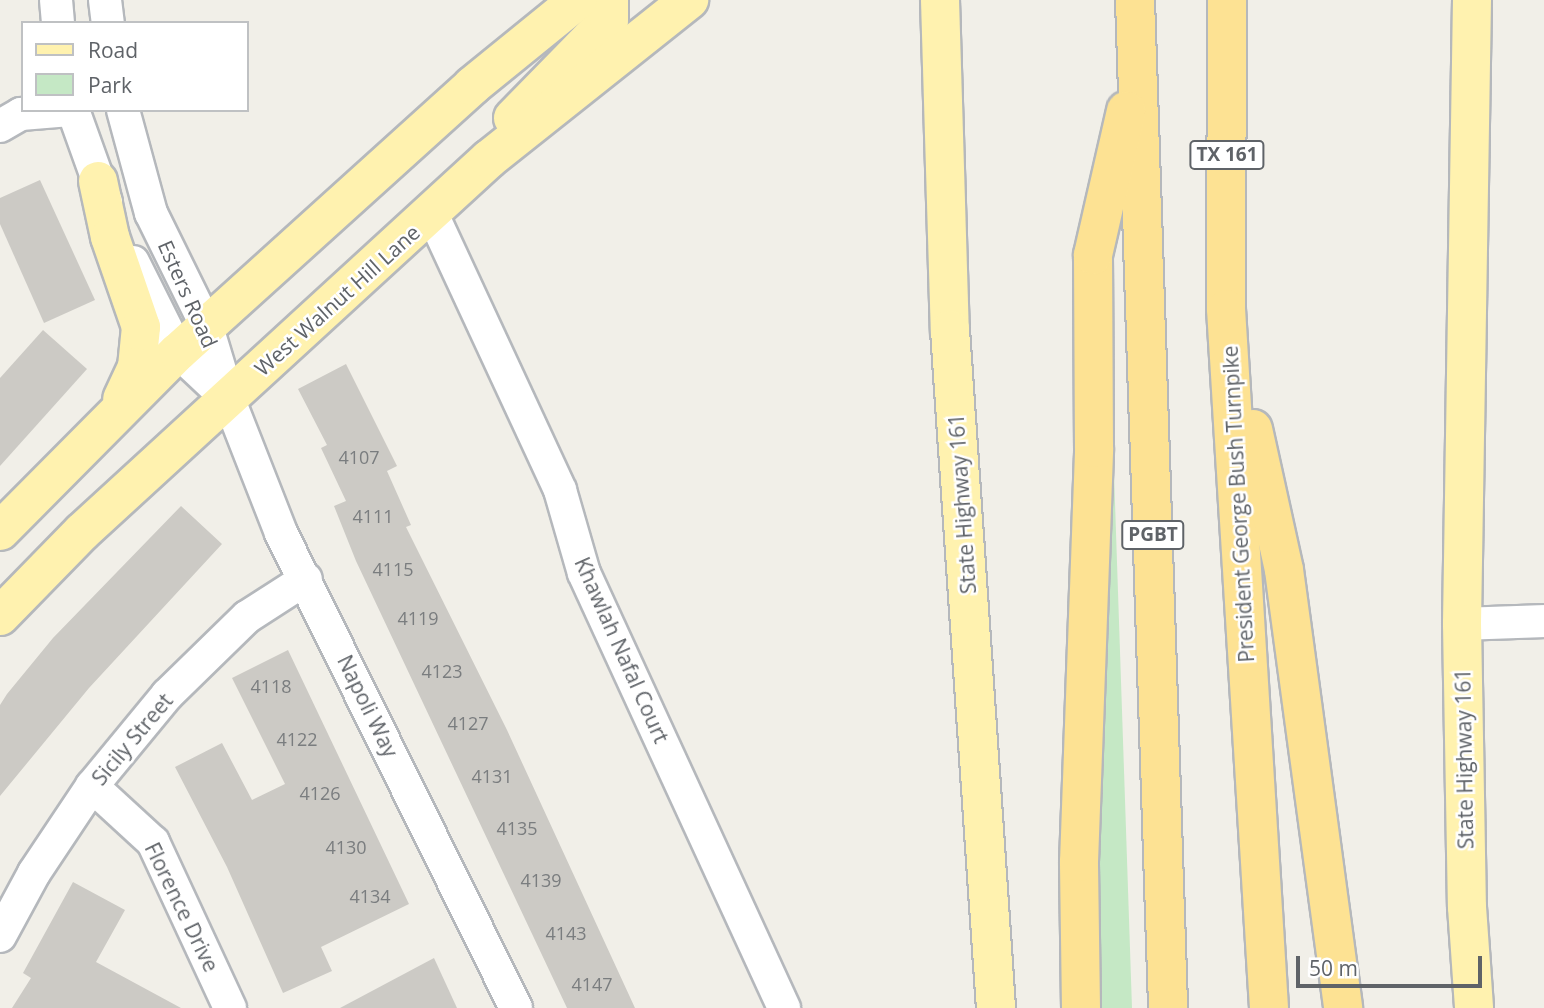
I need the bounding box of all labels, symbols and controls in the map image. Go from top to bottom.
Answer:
legend [21,21,248,112]
text: Road [88,36,138,64]
text: Park [88,71,132,99]
road number: TX 161 [1188,140,1266,170]
street label: West Walnut Hill Lane [249,219,425,381]
street label: Esters Road [153,236,223,352]
street label: President George Bush Turnpike [1217,345,1259,663]
street label: State Highway 161 [943,413,981,595]
house number: 4107 [338,446,380,468]
house number: 4111 [352,505,394,527]
road number: PGBT [1120,520,1186,550]
street label: Khawlah Nafal Court [570,553,674,747]
house number: 4115 [372,558,414,580]
house number: 4119 [397,607,439,629]
street label: Napoli Way [332,651,404,761]
house number: 4123 [421,660,463,682]
street label: State Highway 161 [1450,669,1478,849]
house number: 4118 [250,675,292,697]
street label: Sicily Street [86,688,178,790]
house number: 4127 [447,712,489,734]
house number: 4122 [276,728,318,750]
house number: 4131 [471,765,513,787]
house number: 4126 [299,782,341,804]
house number: 4135 [496,817,538,839]
house number: 4130 [325,836,367,858]
street label: Florence Drive [140,838,224,976]
house number: 4139 [520,869,562,891]
house number: 4134 [349,885,391,907]
house number: 4143 [545,922,587,944]
scale bar [1299,942,1484,986]
text: 50 m [1309,954,1358,982]
house number: 4147 [571,973,613,995]

